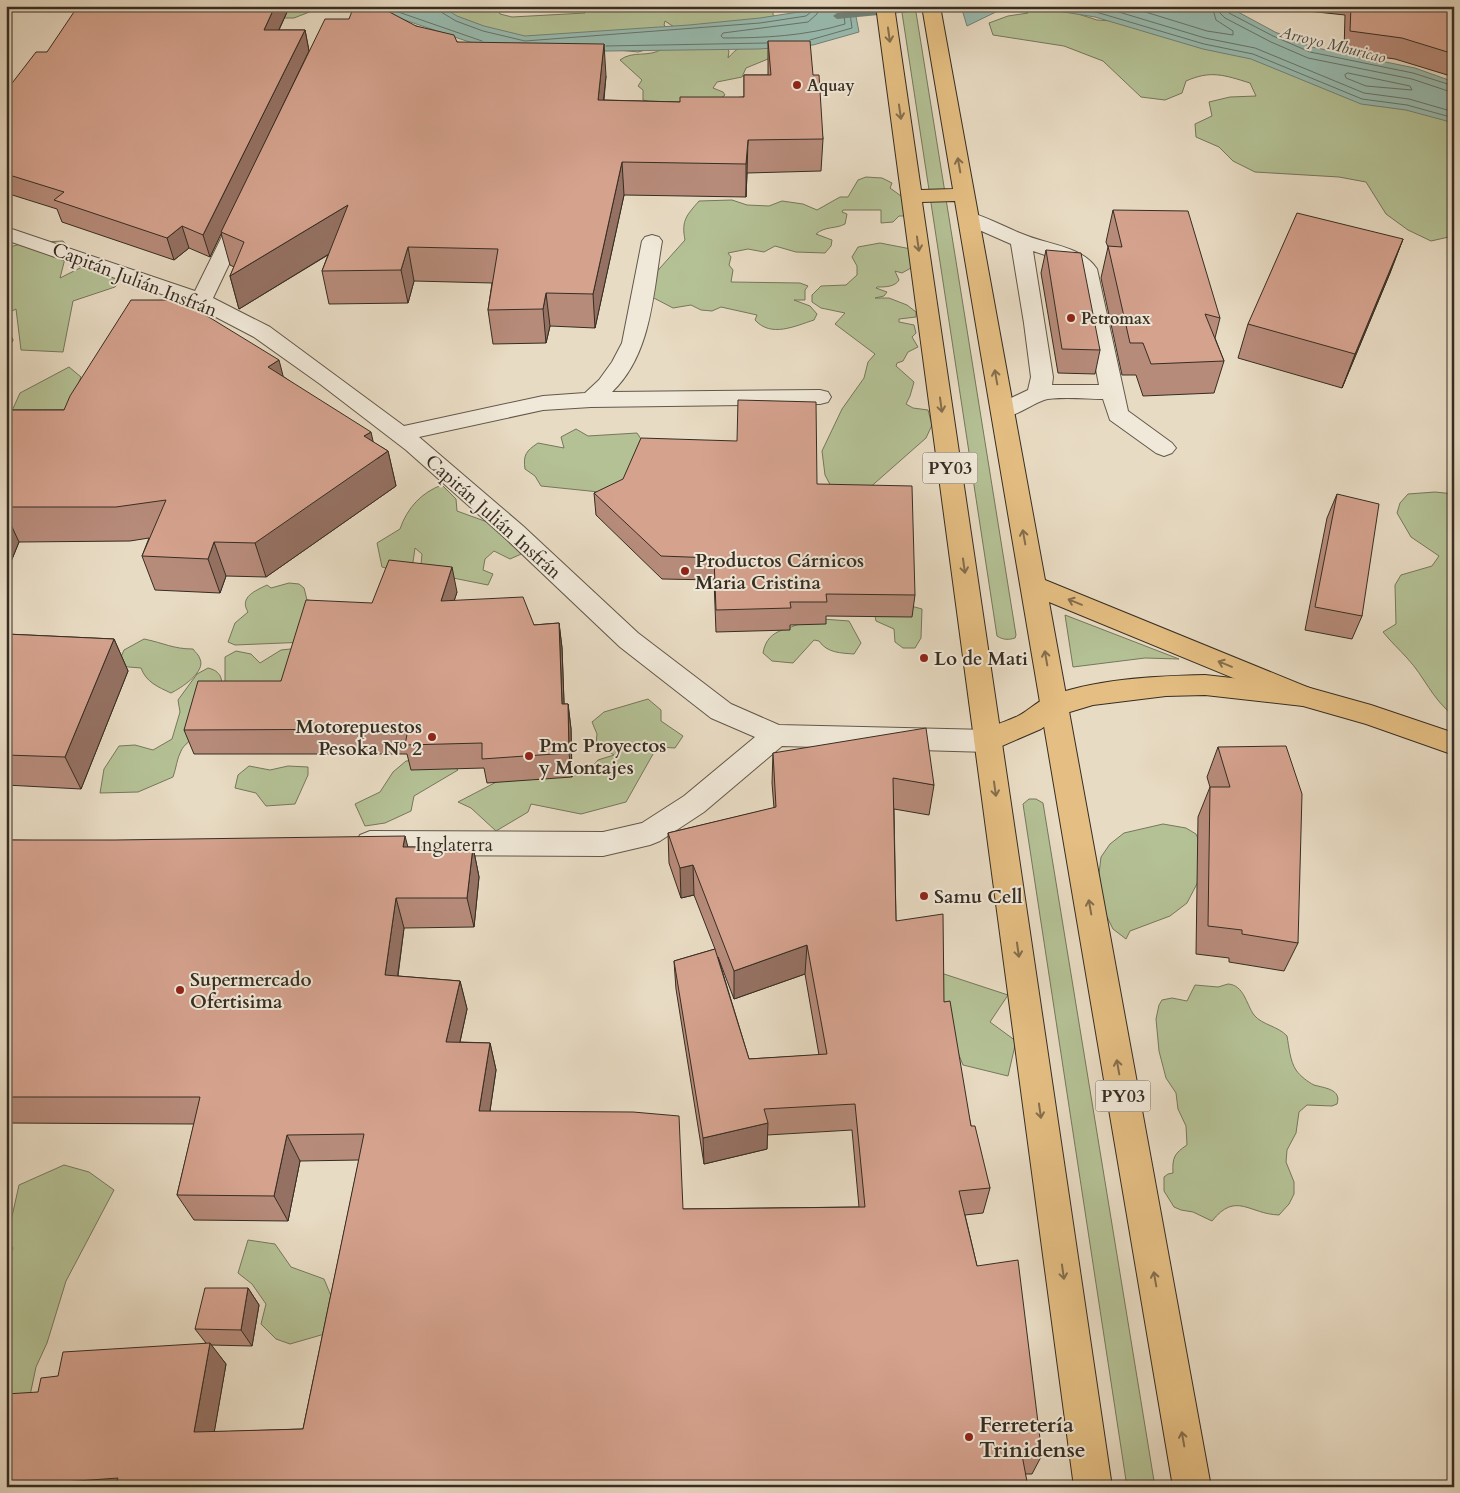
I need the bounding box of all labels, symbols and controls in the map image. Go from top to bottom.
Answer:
water label: Arroyo Mburicao [1276,21,1389,69]
one-way arrow [884,27,894,43]
place label: Aquay [807,75,855,97]
marker: Aquay [791,79,803,91]
one-way arrow [895,103,905,119]
one-way arrow [953,157,963,173]
street label: Capitán Julián Insfrán [48,236,221,323]
one-way arrow [914,236,924,252]
place label: Petromax [1081,308,1151,330]
marker: Petromax [1065,312,1077,324]
one-way arrow [991,369,1001,385]
one-way arrow [936,397,946,413]
street label: Capitán Julián Insfrán [420,449,567,585]
road number: PY03 [922,452,978,483]
one-way arrow [1019,529,1029,545]
place label: Productos Cárnicos Maria Cristina [695,548,864,596]
one-way arrow [959,558,969,574]
marker: Productos Cárnicos Maria Cristina [679,565,691,577]
one-way arrow [1068,597,1083,606]
place label: Lo de Mati [934,646,1028,672]
one-way arrow [1040,650,1050,666]
marker: Lo de Mati [918,652,930,664]
one-way arrow [1218,659,1233,668]
place label: Motorepuestos Pesoka Nº 2 [295,714,422,762]
marker: Motorepuestos Pesoka Nº 2 [426,731,438,743]
place label: Pmc Proyectos y Montajes [538,733,666,781]
marker: Pmc Proyectos y Montajes [523,750,535,762]
one-way arrow [990,781,1000,797]
street label: Inglaterra [415,832,493,858]
place label: Samu Cell [934,884,1023,910]
marker: Samu Cell [918,890,930,902]
one-way arrow [1084,899,1094,915]
one-way arrow [1013,942,1023,958]
place label: Supermercado Ofertisima [190,967,312,1015]
marker: Supermercado Ofertisima [174,984,186,996]
one-way arrow [1112,1059,1122,1075]
road number: PY03 [1096,1080,1150,1112]
one-way arrow [1035,1103,1045,1119]
one-way arrow [1058,1264,1068,1280]
one-way arrow [1150,1271,1160,1287]
place label: Ferretería Trinidense [979,1410,1086,1465]
marker: Ferretería Trinidense [963,1431,975,1443]
one-way arrow [1178,1431,1188,1447]

